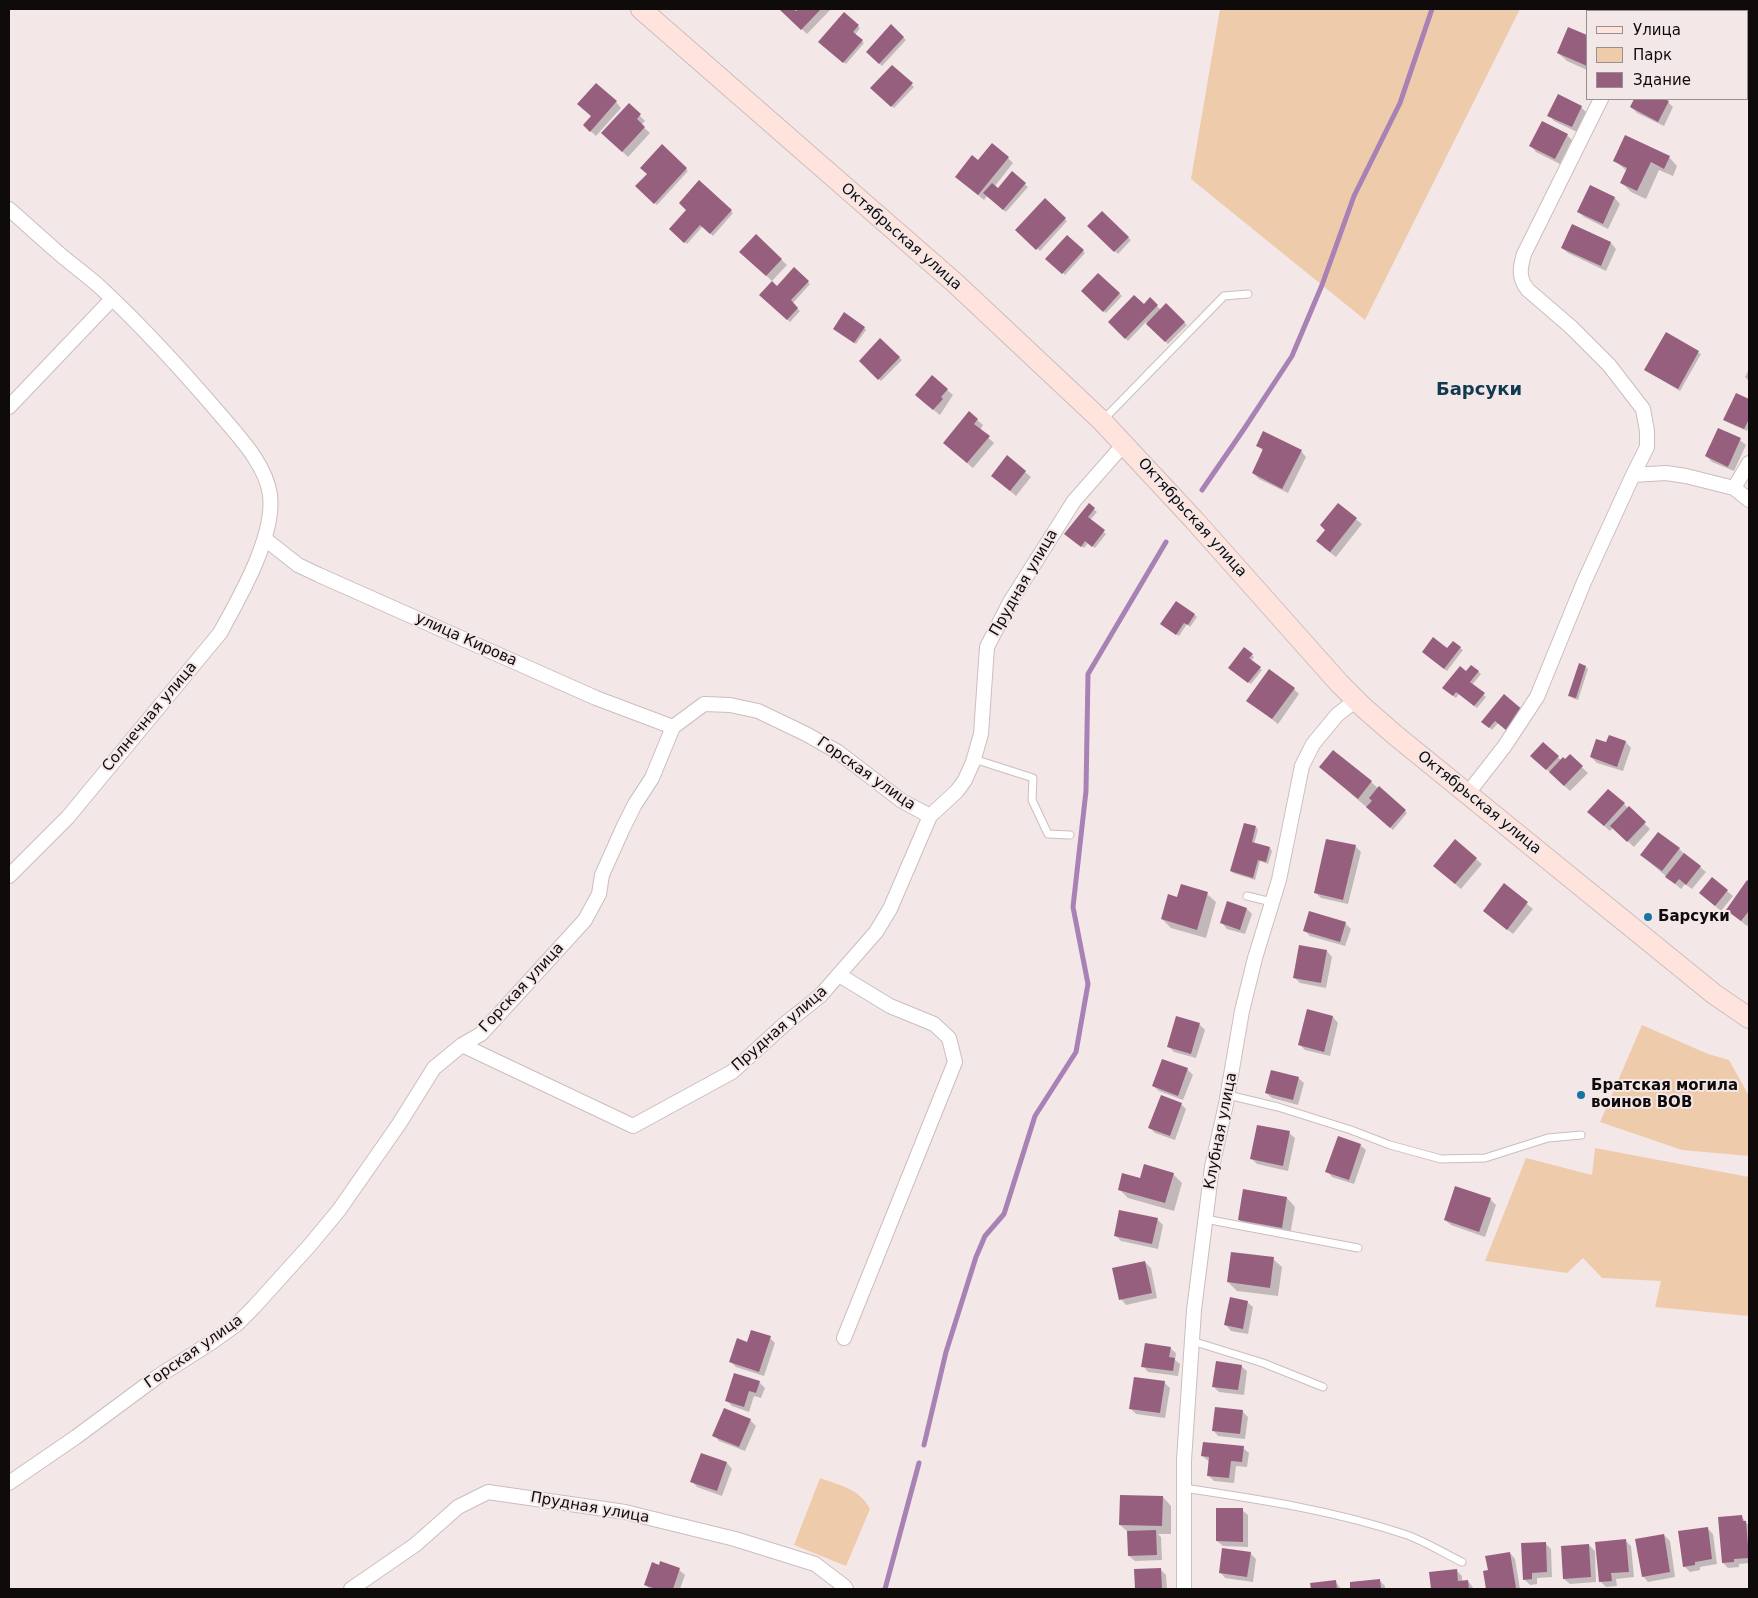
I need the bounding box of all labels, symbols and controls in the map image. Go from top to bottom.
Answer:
legend [1586,10,1748,100]
text: Улица [1633,21,1681,39]
text: Парк [1633,46,1672,64]
text: Здание [1633,71,1691,89]
street label: Октябрьская улица [837,180,965,294]
district label: Барсуки [1436,379,1522,401]
street label: Октябрьская улица [1134,455,1250,581]
street label: Прудная улица [986,526,1062,640]
street label: улица Кирова [412,610,520,670]
street label: Солнечная улица [99,659,201,775]
street label: Горская улица [813,733,919,815]
street label: Октябрьская улица [1413,748,1545,858]
place label: Барсуки [1658,908,1730,926]
marker: Барсуки [1642,911,1654,923]
street label: Горская улица [476,940,568,1036]
street label: Прудная улица [729,983,831,1075]
street label: Клубная улица [1201,1071,1241,1191]
place label: Братская могила воинов ВОВ [1591,1077,1738,1112]
marker: Братская могила воинов ВОВ [1575,1089,1587,1101]
street label: Горская улица [141,1311,247,1393]
street label: Прудная улица [529,1489,651,1527]

